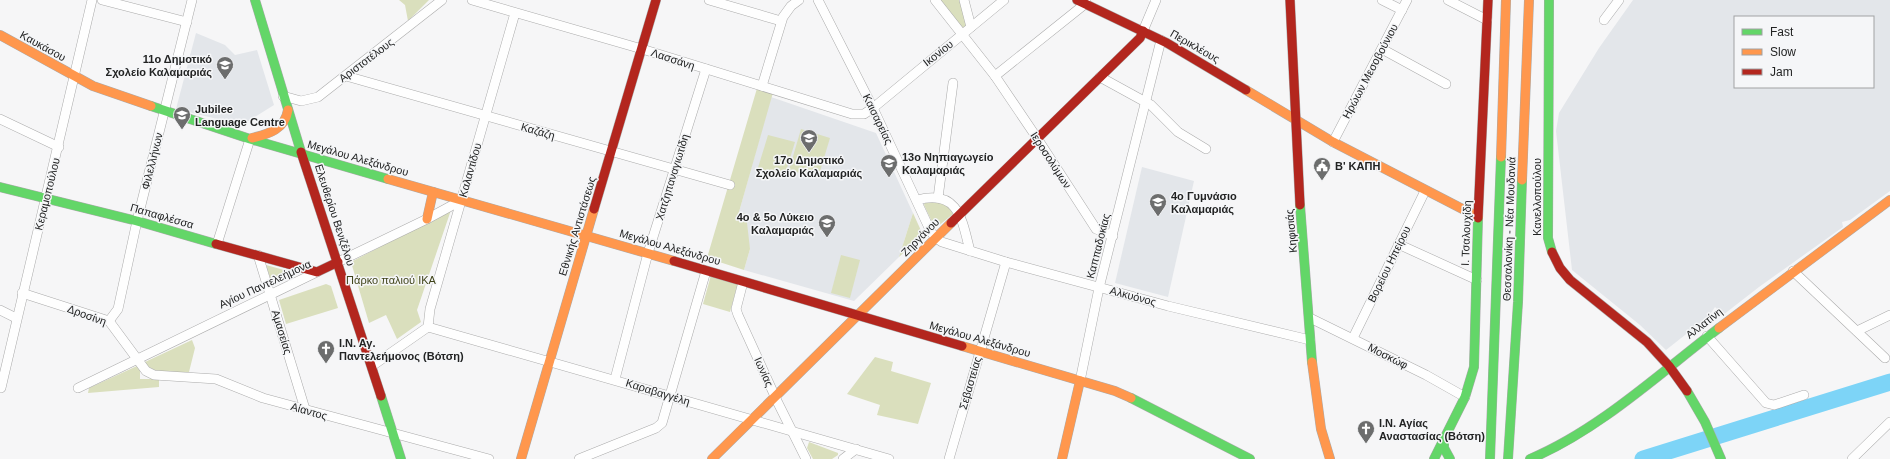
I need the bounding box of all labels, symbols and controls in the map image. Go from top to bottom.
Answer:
legend [1734,16,1874,88]
street label: Ηρώων Μεσοβούνιου [1340,22,1400,120]
text: Fast [1770,25,1794,39]
street label: Περικλέους [1168,27,1222,65]
street label: Καυκάσου [18,29,68,63]
street label: Αριστοτέλους [336,36,396,84]
street label: Ικονίου [921,38,955,68]
text: Slow [1770,45,1796,59]
street label: Λασσάνη [650,46,696,72]
place label: 11ο Δημοτικό Σχολείο Καλαμαριάς [106,53,212,79]
school or university icon: 11ο Δημοτικό Σχολείο Καλαμαριάς [215,55,235,80]
text: Jam [1770,65,1793,79]
street label: Καισαρείας [861,92,895,146]
place label: Jubilee Language Centre [195,103,285,128]
school or university icon: Jubilee Language Centre [172,105,192,130]
street label: Καζάζη [520,120,556,142]
school or university icon: 17ο Δημοτικό Σχολείο Καλαμαριάς [799,128,819,153]
street label: Ιεροσολύμων [1028,130,1074,191]
street label: Φιλελλήνων [139,131,165,191]
street label: Χατζηπαναγιωτίδη [653,132,691,222]
street label: Μεγάλου Αλεξάνδρου [306,138,410,178]
street label: Καλαντίδου [457,142,483,198]
place label: 13ο Νηπιαγωγείο Καλαμαριάς [902,151,994,177]
school or university icon: 13ο Νηπιαγωγείο Καλαμαριάς [879,153,899,178]
place label: 17ο Δημοτικό Σχολείο Καλαμαριάς [756,154,863,180]
public building icon: Β' ΚΑΠΗ [1312,156,1332,181]
street label: Θεσσαλονίκη - Νέα Μουδανιά [1500,156,1518,301]
street label: Κεραμοπούλου [32,157,62,231]
street label: Κανελλοπούλου [1531,158,1543,236]
place label: Β' ΚΑΠΗ [1335,160,1380,172]
street label: Ελευθερίου Βενιζέλου [313,163,357,267]
street label: Εθνικής Αντιστάσεως [556,175,598,277]
place label: 4ο Γυμνάσιο Καλαμαριάς [1171,190,1237,216]
school or university icon: 4ο Γυμνάσιο Καλαμαριάς [1148,192,1168,217]
street label: Ι. Τσαλουχίδη [1459,200,1473,266]
street label: Παπαφλέσσα [129,201,196,231]
street label: Κηφισιάς [1283,209,1299,253]
place label: 4ο & 5ο Λύκειο Καλαμαριάς [737,211,814,237]
street label: Καππαδοκίας [1084,212,1112,280]
school or university icon: 4ο & 5ο Λύκειο Καλαμαριάς [817,213,837,238]
street label: Ζηργάνου [899,216,941,258]
street label: Βορείου Ηπείρου [1365,224,1413,304]
street label: Μεγάλου Αλεξάνδρου [618,227,722,267]
street label: Αγίου Παντελεήμονα [217,257,313,311]
park label: Πάρκο παλιού ΙΚΑ [346,274,437,286]
street label: Αλκυόνος [1109,284,1157,308]
street label: Δροσίνη [66,302,108,328]
street label: Αλλατίνη [1683,305,1725,341]
street label: Αμασείας [270,308,294,356]
street label: Μεγάλου Αλεξάνδρου [928,319,1032,359]
place label: Ι.Ν. Αγ. Παντελεήμονος (Βότση) [339,337,464,363]
church icon: Ι.Ν. Αγ. Παντελεήμονος (Βότση) [316,339,336,364]
street label: Μοσκώφ [1366,341,1410,371]
street label: Ιωνίας [752,355,776,389]
street label: Σεβαστείας [957,355,983,411]
street label: Καραβαγγέλη [625,377,691,407]
street label: Αίαντος [289,400,329,422]
place label: Ι.Ν. Αγίας Αναστασίας (Βότση) [1379,417,1485,443]
church icon: Ι.Ν. Αγίας Αναστασίας (Βότση) [1356,419,1376,444]

